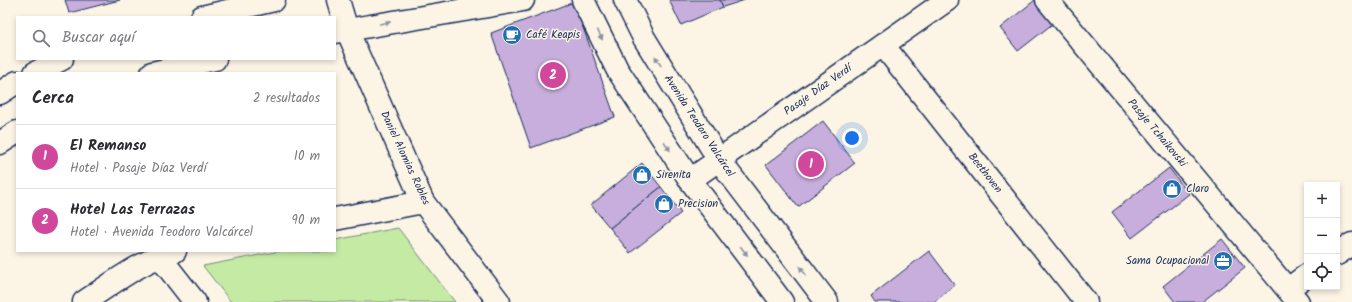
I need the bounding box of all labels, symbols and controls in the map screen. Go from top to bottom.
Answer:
search box [16,16,336,60]
one-way arrow [379,20,391,26]
cafe icon: Café Keapis [501,24,523,46]
text: Buscar aquí [62,26,135,50]
place label: Café Keapis [526,26,581,44]
icon: search [30,27,52,49]
one-way arrow [597,29,604,41]
one-way arrow [654,56,662,66]
street label: Pasaje Díaz Verdí [780,58,858,120]
pin: 2 [540,60,566,90]
street label: Avenida Teodoro Valcárcel [659,71,739,181]
text: Cerca [32,85,74,112]
text: 2 resultados [253,88,320,109]
street label: Pasaje Tchaikovski [1123,95,1191,172]
street label: Daniel Alomias Robles [375,108,435,208]
your location [842,128,862,148]
text: El Remanso [70,134,146,158]
one-way arrow [664,140,671,152]
text: 1 [43,146,47,167]
text: 10 m [294,146,320,167]
pin: 1 [798,149,824,179]
street label: Beethoven [963,149,1007,197]
text: Hotel · Pasaje Díaz Verdí [70,158,207,179]
shop icon: Sirenita [631,164,653,186]
place label: Sirenita [656,166,691,184]
shop icon: Claro [1161,178,1183,200]
place label: Claro [1186,180,1209,198]
map controls [1304,182,1340,290]
button: + [1304,182,1340,218]
shop icon: Precision [653,193,675,215]
place label: Precision [678,195,718,213]
text: Hotel Las Terrazas [70,198,195,222]
text: 2 [41,210,49,231]
text: 90 m [292,210,320,231]
button: − [1304,218,1340,254]
text: Hotel · Avenida Teodoro Valcárcel [70,222,253,243]
one-way arrow [739,246,748,257]
office icon: Sama Ocupacional [1212,250,1234,272]
place label: Sama Ocupacional [1126,252,1209,270]
button: locate [1304,254,1340,290]
one-way arrow [800,266,808,276]

